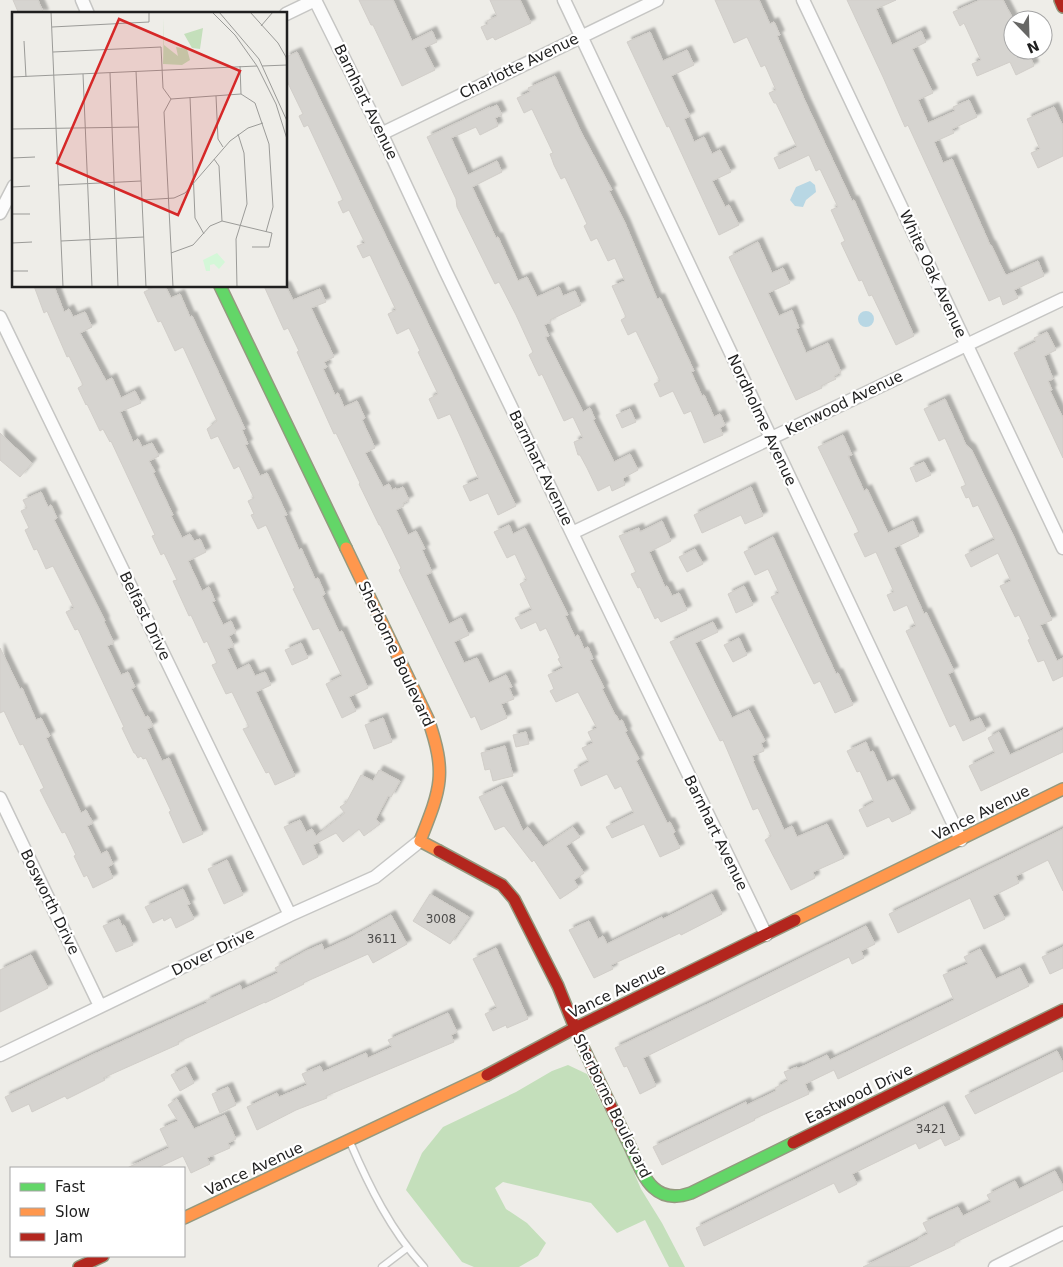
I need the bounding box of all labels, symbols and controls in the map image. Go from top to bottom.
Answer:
north arrow [1003,10,1053,60]
inset map [12,12,288,288]
street label: Charlotte Avenue [457,29,581,103]
text: N [1025,37,1042,57]
street label: Barnhart Avenue [330,41,402,163]
street label: White Oak Avenue [896,207,970,341]
street label: Nordholme Avenue [724,351,800,489]
street label: Kenwood Avenue [782,367,906,439]
street label: Barnhart Avenue [505,407,577,529]
street label: Belfast Drive [116,569,174,663]
street label: Sherborne Boulevard [354,578,438,730]
street label: Barnhart Avenue [680,772,752,894]
street label: Vance Avenue [930,782,1032,844]
street label: Bosworth Drive [17,846,83,958]
house number: 3008 [426,912,456,926]
street label: Dover Drive [169,924,257,980]
house number: 3611 [367,932,397,946]
street label: Vance Avenue [566,960,668,1022]
street label: Sherborne Boulevard [569,1031,655,1181]
street label: Eastwood Drive [802,1060,916,1128]
house number: 3421 [916,1122,946,1136]
street label: Vance Avenue [202,1138,306,1200]
legend [10,1167,185,1257]
text: Fast [55,1178,85,1196]
text: Slow [55,1203,90,1221]
text: Jam [54,1228,83,1246]

